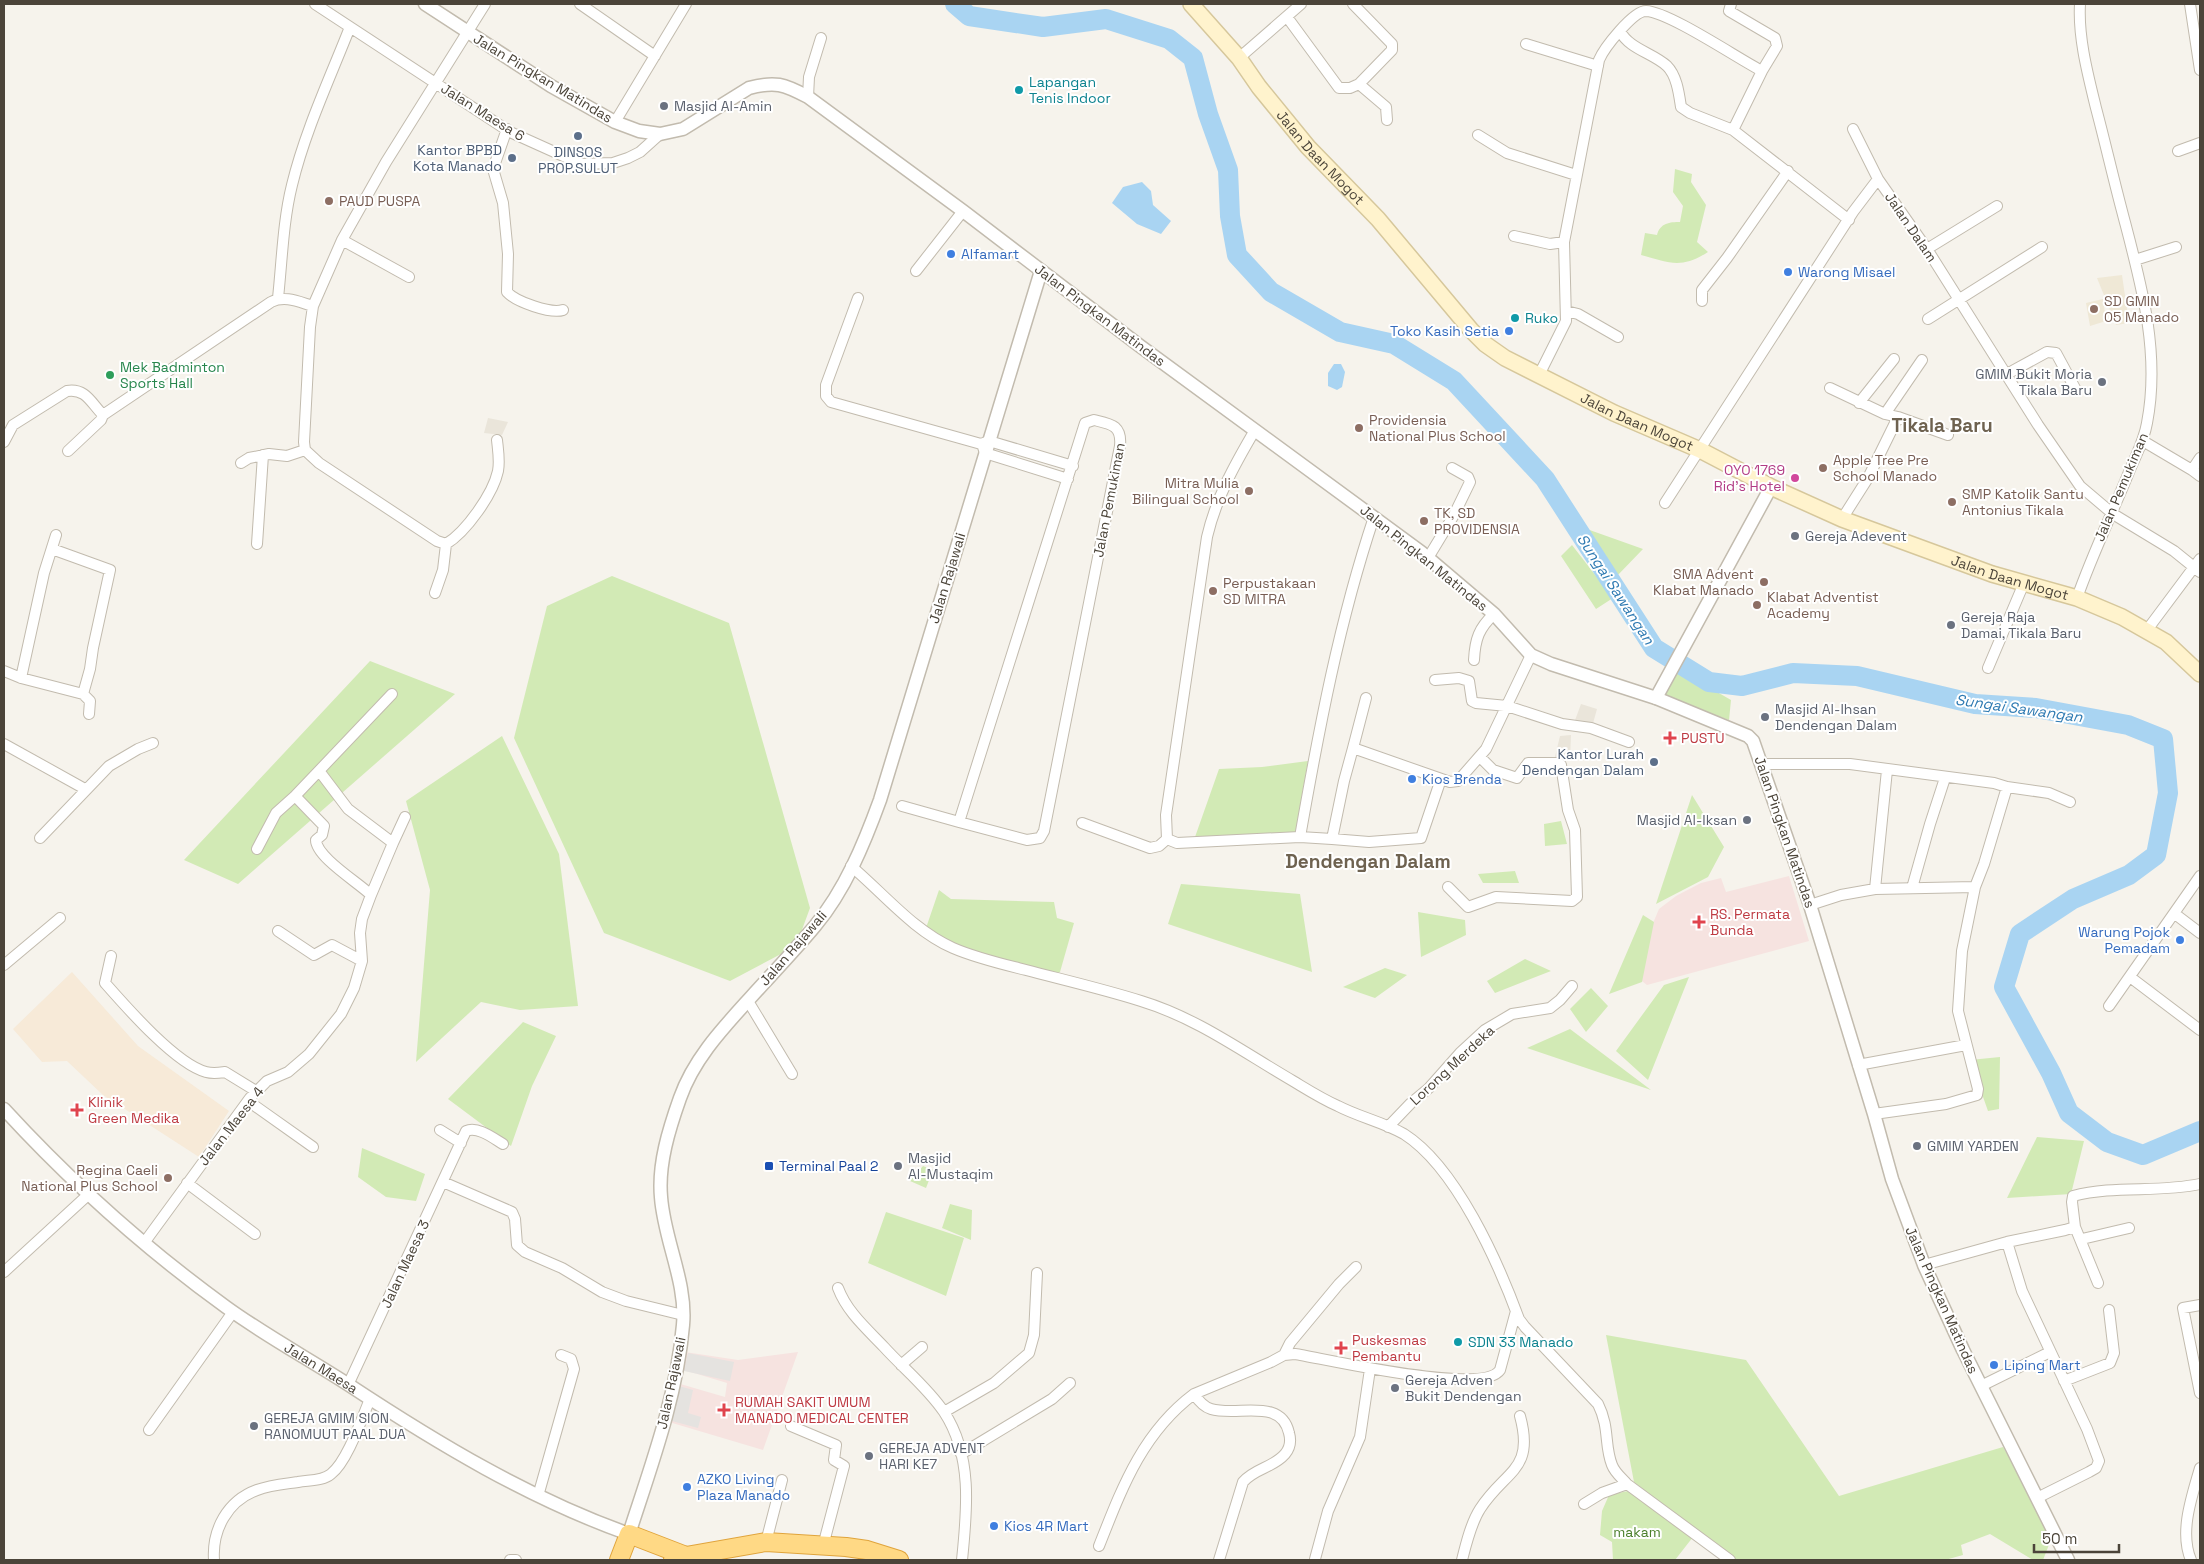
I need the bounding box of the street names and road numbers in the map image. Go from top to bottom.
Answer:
street label: Jalan Pingkan Matindas [470,29,616,127]
street label: Jalan Maesa 6 [438,79,528,145]
street label: Jalan Daan Mogot [1273,107,1368,209]
street label: Jalan Dalam [1881,189,1941,265]
street label: Jalan Pingkan Matindas [1031,260,1169,370]
street label: Jalan Daan Mogot [1577,389,1696,455]
street label: Jalan Pemukiman [2090,430,2152,544]
street label: Jalan Pemukiman [1089,441,1129,559]
street label: Jalan Pingkan Matindas [1356,501,1492,615]
street label: Jalan Rajawali [925,530,969,626]
street label: Jalan Daan Mogot [1949,551,2071,604]
street label: Jalan Pingkan Matindas [1751,754,1819,910]
street label: Jalan Rajawali [755,907,831,989]
street label: Lorong Merdeka [1406,1021,1498,1109]
street label: Jalan Maesa 4 [194,1083,268,1169]
street label: Jalan Maesa 3 [377,1217,433,1311]
street label: Jalan Pingkan Matindas [1901,1224,1983,1376]
street label: Jalan Rajawali [652,1335,690,1431]
street label: Jalan Maesa [281,1338,362,1398]

